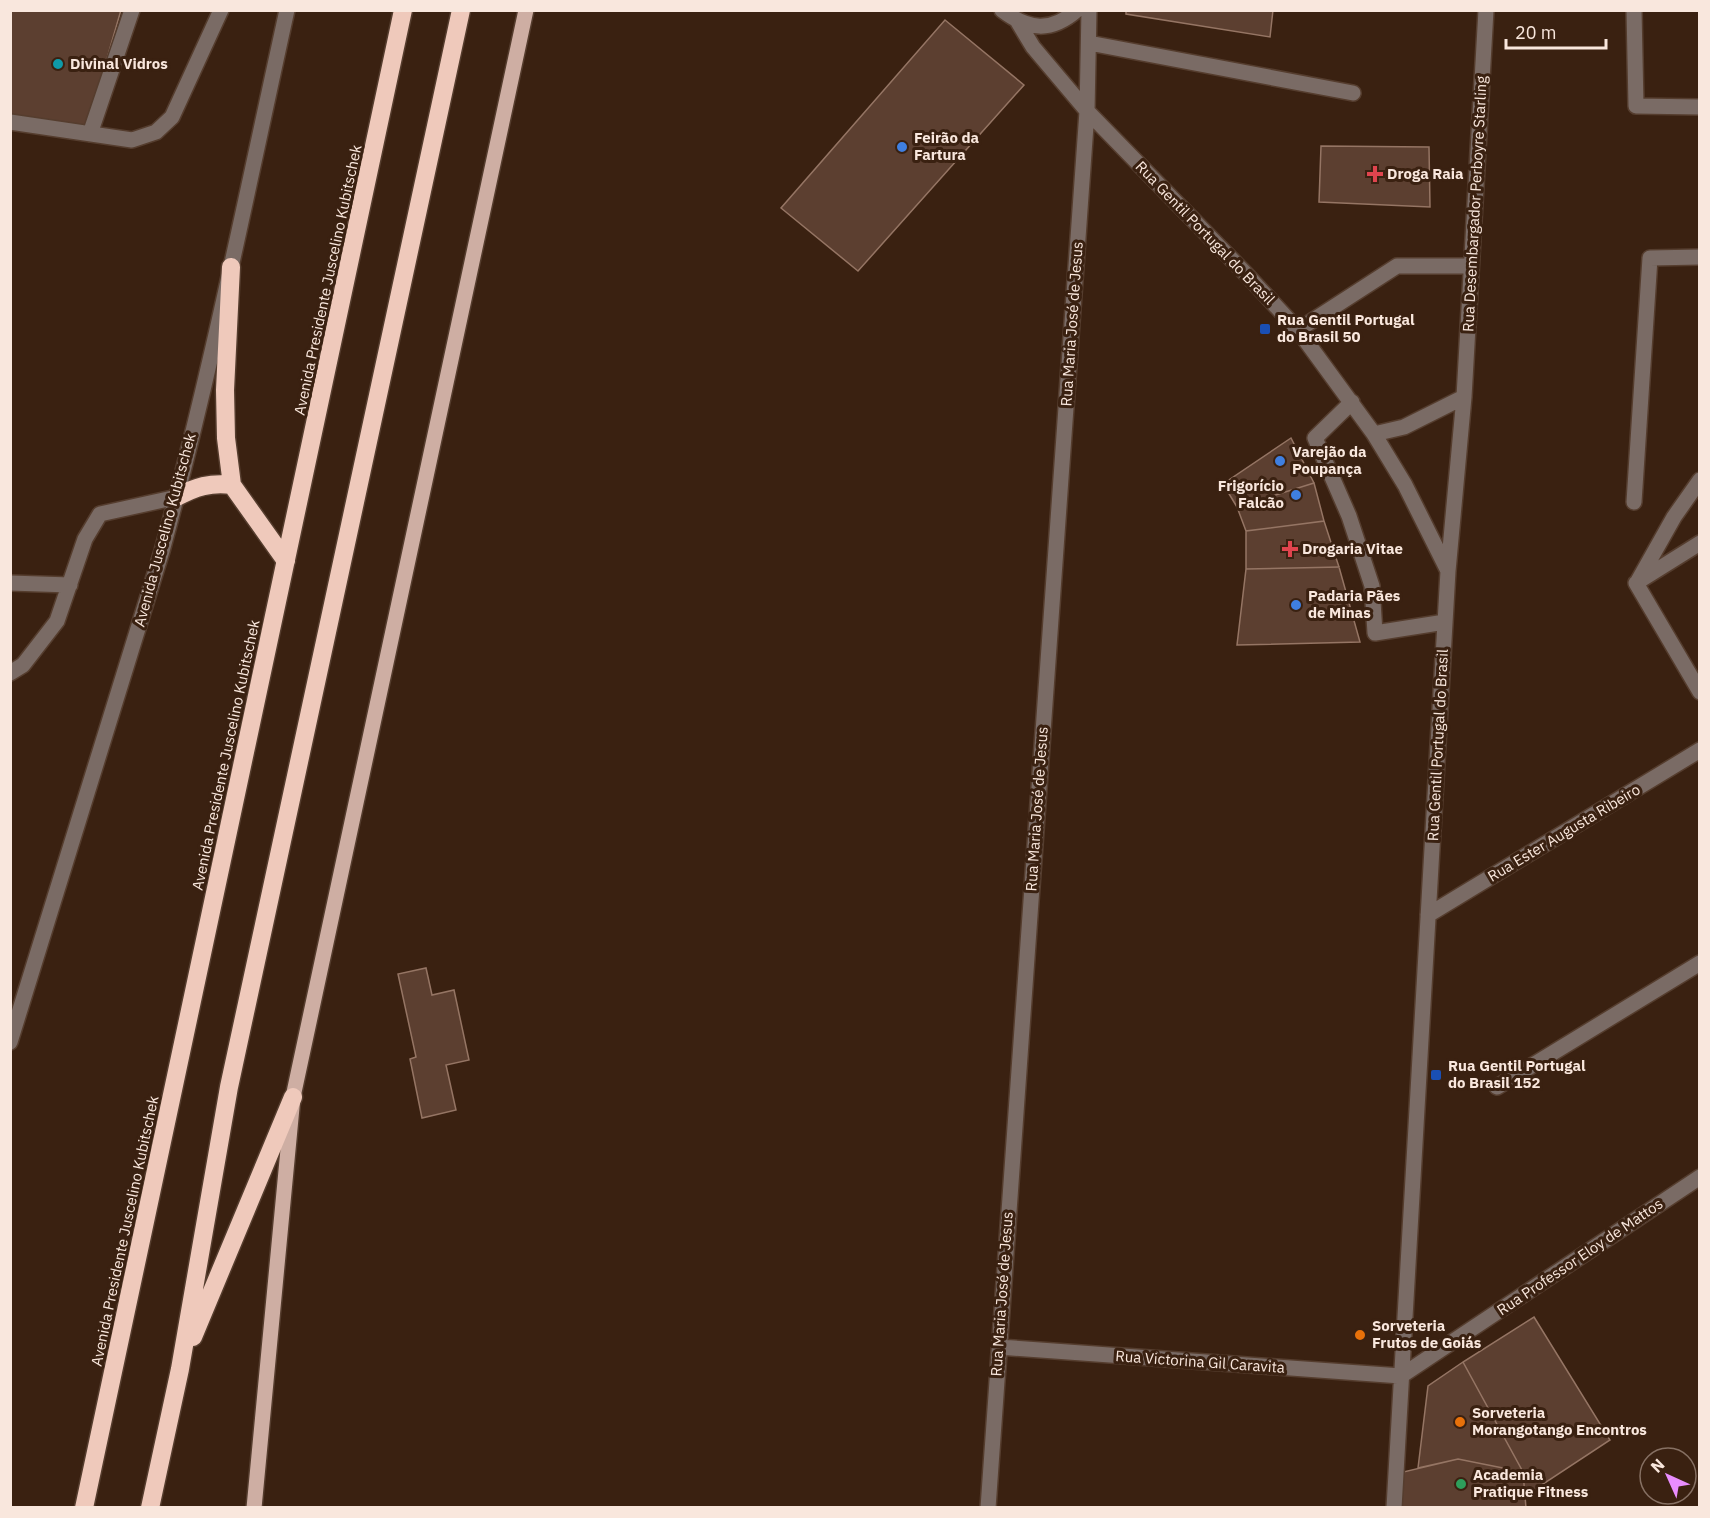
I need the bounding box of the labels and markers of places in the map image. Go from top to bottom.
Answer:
place label: Divinal Vidros [70,54,168,73]
marker: Divinal Vidros [51,57,65,71]
place label: Feirão da Fartura [914,128,980,164]
marker: Feirão da Fartura [895,140,909,154]
place label: Droga Raia [1387,164,1464,183]
marker: Droga Raia [1368,167,1382,181]
place label: Rua Gentil Portugal do Brasil 50 [1277,310,1415,346]
marker: Rua Gentil Portugal do Brasil 50 [1258,322,1272,336]
place label: Varejão da Poupança [1292,442,1367,478]
marker: Varejão da Poupança [1273,454,1287,468]
place label: Frigorício Falcão [1218,476,1284,512]
marker: Frigorício Falcão [1289,488,1303,502]
place label: Drogaria Vitae [1302,539,1403,558]
marker: Drogaria Vitae [1283,542,1297,556]
place label: Padaria Pães de Minas [1308,586,1401,622]
marker: Padaria Pães de Minas [1289,598,1303,612]
place label: Rua Gentil Portugal do Brasil 152 [1448,1056,1586,1092]
marker: Rua Gentil Portugal do Brasil 152 [1429,1068,1443,1082]
place label: Sorveteria Frutos de Goiás [1372,1316,1482,1352]
marker: Sorveteria Frutos de Goiás [1353,1328,1367,1342]
place label: Sorveteria Morangotango Encontros [1472,1403,1647,1439]
marker: Sorveteria Morangotango Encontros [1453,1415,1467,1429]
place label: Academia Pratique Fitness [1473,1465,1589,1501]
marker: Academia Pratique Fitness [1454,1477,1468,1491]

